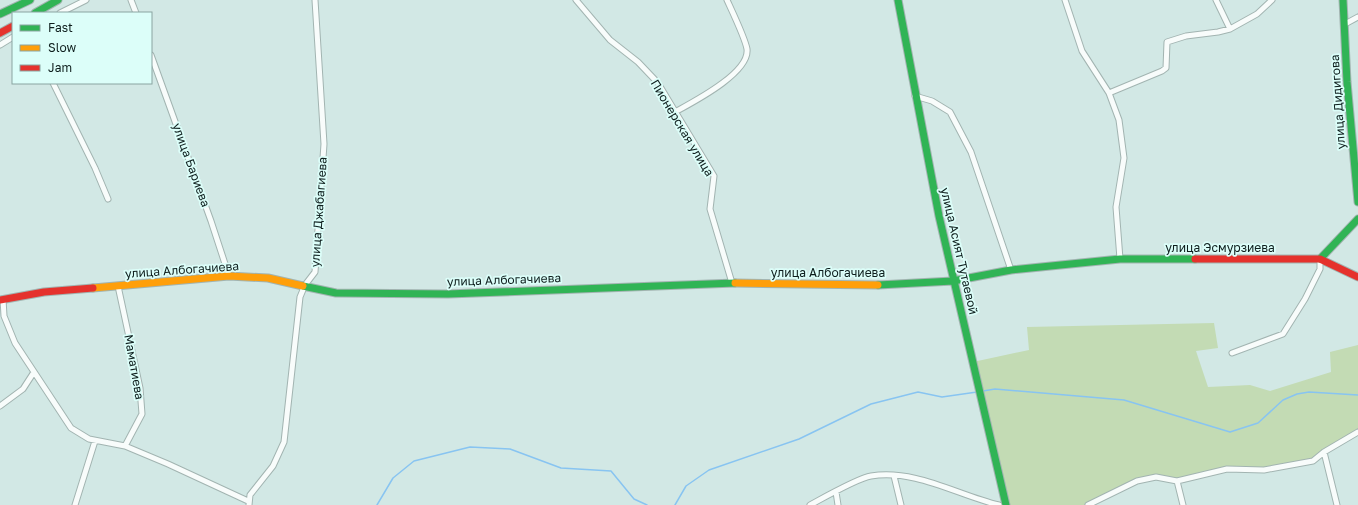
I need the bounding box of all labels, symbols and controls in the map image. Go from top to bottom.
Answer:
legend [12,12,152,84]
text: Fast [48,20,73,35]
text: Slow [48,40,76,55]
street label: улица Дидигова [1327,54,1348,150]
text: Jam [48,60,72,75]
street label: Пионерская улица [648,77,717,179]
street label: улица Бариева [169,121,214,209]
street label: улица Джабагиева [307,156,330,268]
street label: улица Асият Тутаевой [938,186,981,316]
street label: улица Эсмурзиева [1165,240,1275,255]
street label: улица Албогачиева [124,258,240,281]
street label: улица Албогачиева [771,265,885,280]
street label: улица Албогачиева [447,270,561,289]
street label: Маматиева [121,333,148,401]

